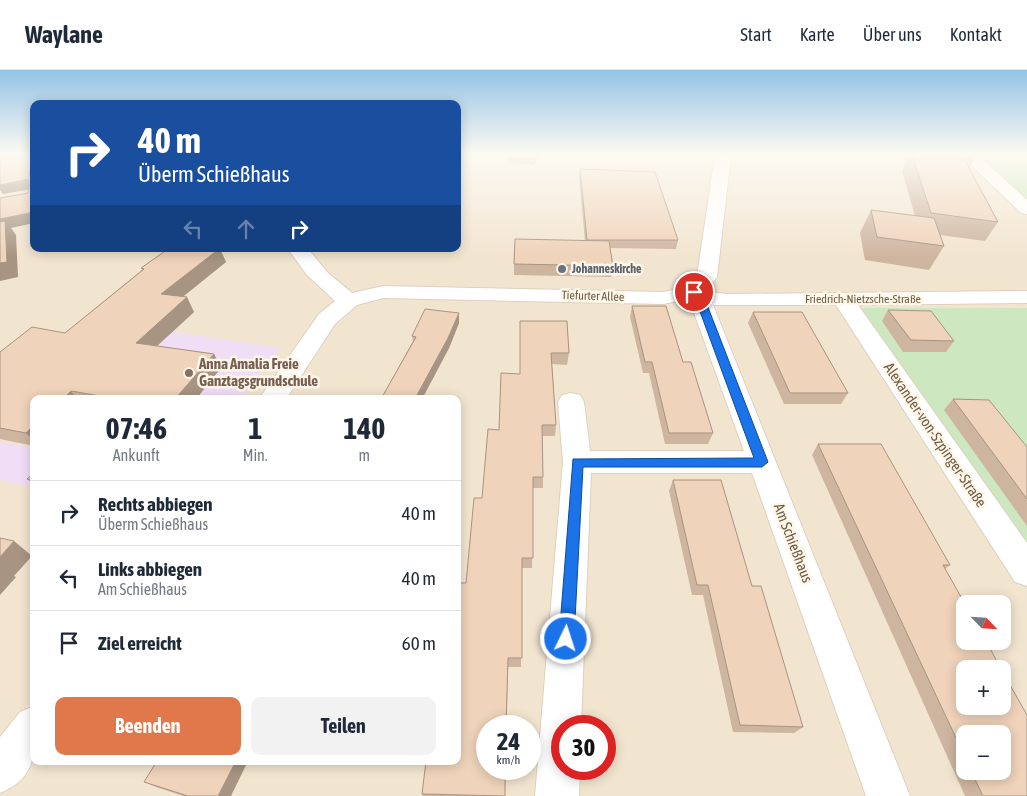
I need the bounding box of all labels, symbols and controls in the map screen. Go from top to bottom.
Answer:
text: Waylane [25,21,103,48]
text: Start [740,24,772,45]
text: Karte [800,24,835,45]
text: Über uns [863,24,922,45]
text: Kontakt [950,24,1002,45]
icon: right [55,120,120,185]
text: 40 m [138,120,201,160]
text: Überm Schießhaus [138,161,289,187]
icon: left [179,215,207,243]
icon: ahead [232,215,260,243]
icon: right [285,215,313,243]
place label: Johanneskirche [571,262,642,276]
marker: Johanneskirche [556,263,568,275]
pin [673,271,715,313]
icon: arrive [680,278,708,306]
street label: Tiefurter Allee [561,288,625,304]
street label: Friedrich-Nietzsche-Straße [805,292,921,306]
place label: Anna Amalia Freie Ganztagsgrundschule [198,355,318,389]
street label: Alexander-von-Szpinger-Straße [881,359,990,510]
marker: Anna Amalia Freie Ganztagsgrundschule [183,367,195,379]
text: 07:46 [105,411,167,445]
text: 1 [248,411,262,445]
text: 140 [343,411,385,445]
text: Ankunft [113,446,160,464]
text: Min. [243,446,268,464]
text: m [359,446,370,464]
text: Rechts abbiegen [98,493,213,515]
icon: right [55,499,83,527]
street label: Am Schießhaus [771,501,816,585]
text: 40 m [402,502,436,524]
text: Überm Schießhaus [98,515,208,533]
text: Links abbiegen [98,558,202,580]
icon: left [55,564,83,592]
text: 40 m [402,567,436,589]
text: Am Schießhaus [98,580,187,598]
north arrow [956,595,1011,650]
map controls [956,595,1011,780]
position arrow [539,612,591,664]
icon: arrive [55,629,83,657]
text: Ziel erreicht [98,632,182,654]
text: 60 m [402,632,436,654]
button: + [956,660,1011,715]
button: Beenden [55,697,241,755]
button: Teilen [251,697,436,755]
speed limit sign: 30 [551,715,616,780]
button: − [956,725,1011,780]
text: 24 [497,727,520,755]
text: km/h [497,753,520,767]

